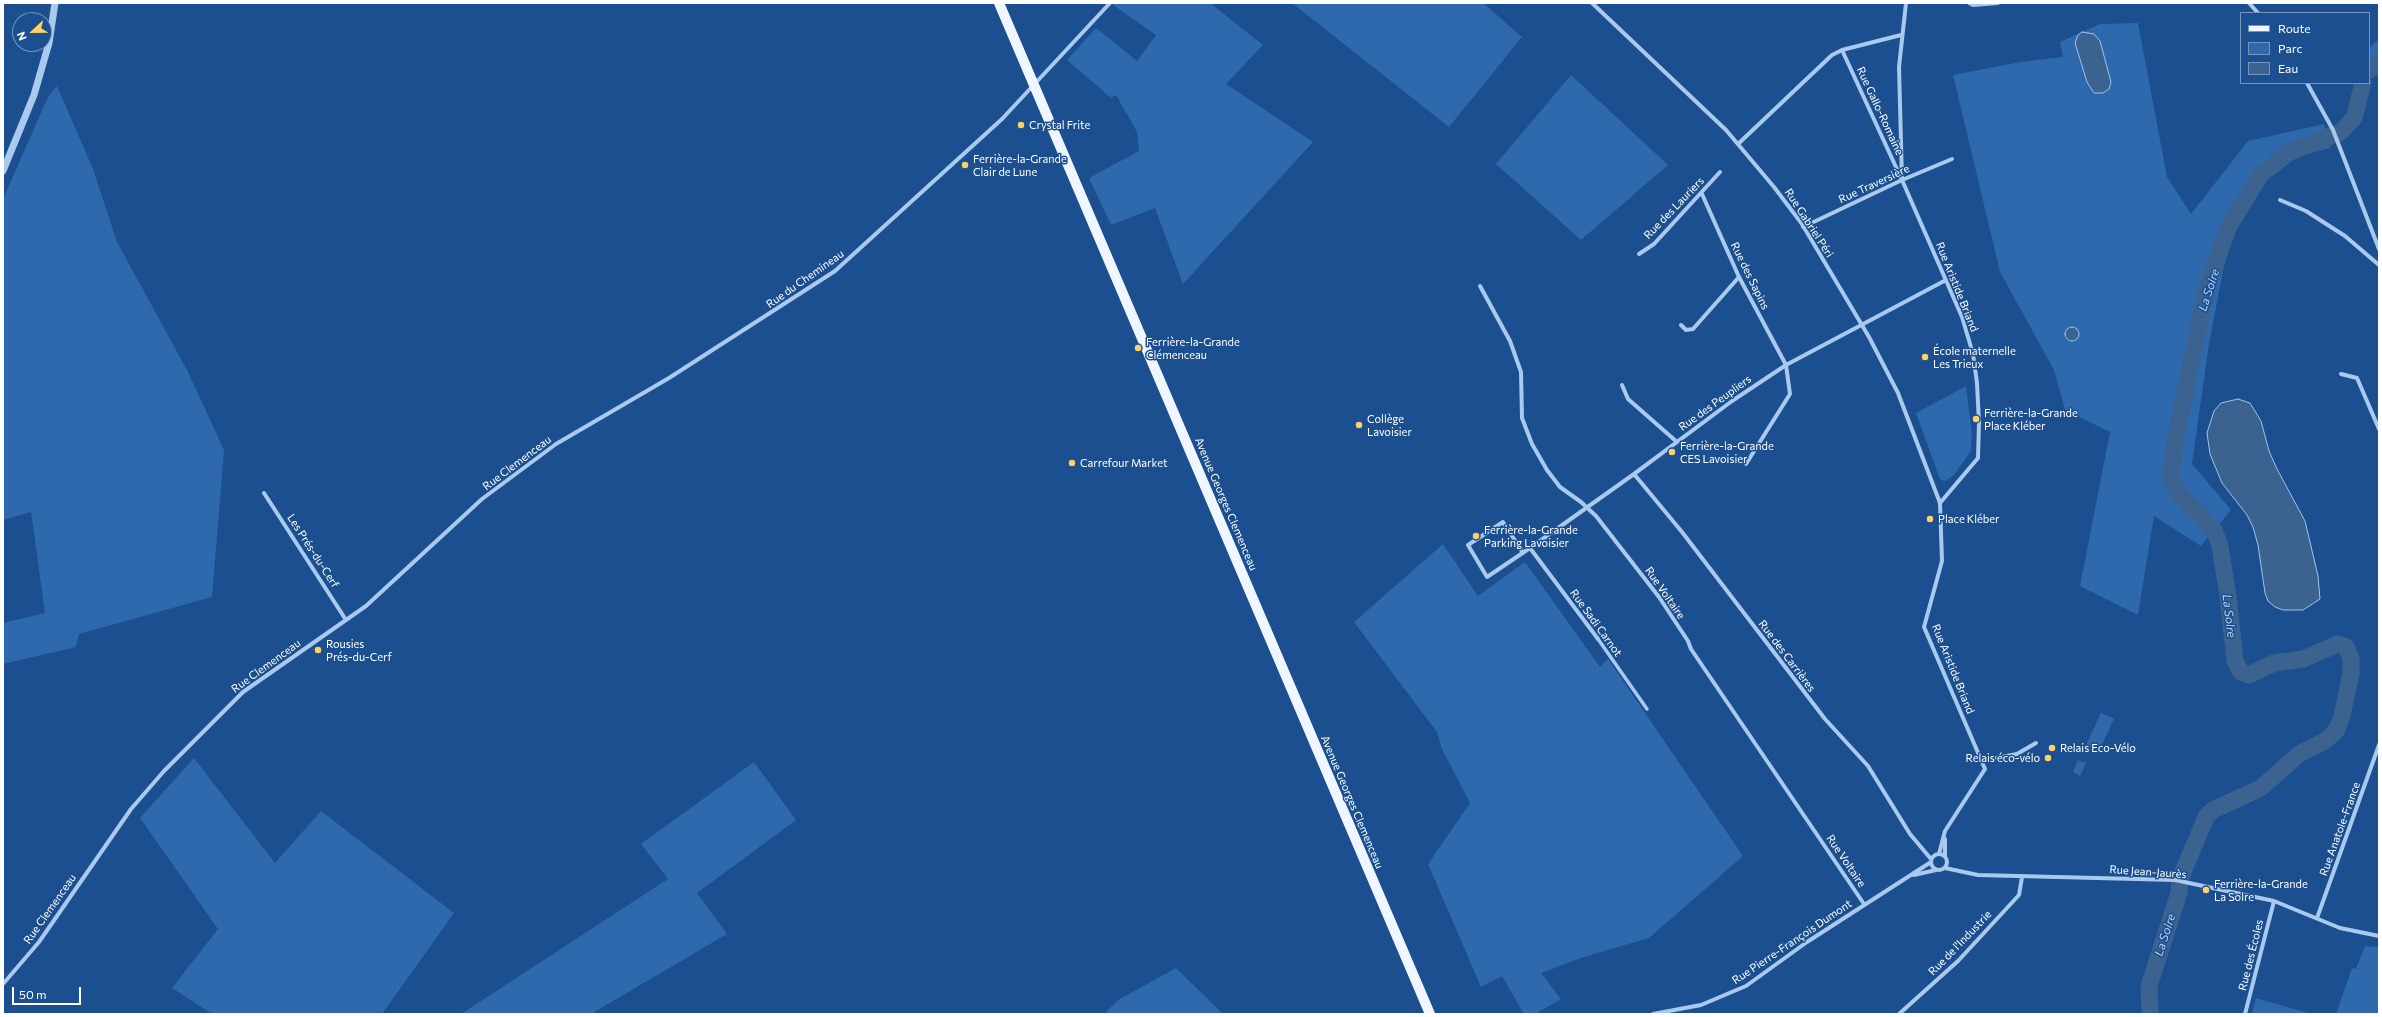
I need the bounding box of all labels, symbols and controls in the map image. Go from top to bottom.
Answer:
north arrow [12,12,52,52]
legend [2240,12,2370,84]
text: Route [2278,21,2311,35]
text: N [14,30,29,43]
text: Parc [2278,41,2302,55]
text: Eau [2278,61,2298,75]
street label: Rue Gallo-Romaine [1854,65,1906,157]
place label: Crystal Frite [1029,118,1090,132]
marker: Crystal Frite [1016,120,1026,130]
place label: Ferrière-la-Grande Clair de Lune [973,152,1067,178]
marker: Ferrière-la-Grande Clair de Lune [960,160,970,170]
street label: Rue Traversière [1837,162,1911,206]
street label: Rue des Lauriers [1641,174,1707,242]
street label: Rue Gabriel Péri [1782,186,1836,260]
street label: Rue des Sapins [1728,240,1772,312]
street label: Rue Aristide Briand [1933,240,1981,334]
street label: Rue du Chemineau [764,247,846,311]
water label: La Solre [2195,267,2223,313]
place label: Ferrière-la-Grande Clémenceau [1146,335,1240,361]
marker: Ferrière-la-Grande Clémenceau [1133,343,1143,353]
place label: École maternelle Les Trieux [1933,344,2016,370]
marker: École maternelle Les Trieux [1920,352,1930,362]
street label: Rue des Peupliers [1676,372,1754,434]
place label: Ferrière-la-Grande Place Kléber [1984,406,2078,432]
place label: Collège Lavoisier [1367,412,1412,438]
marker: Ferrière-la-Grande Place Kléber [1971,414,1981,424]
marker: Collège Lavoisier [1354,420,1364,430]
street label: Rue Clemenceau [480,433,554,493]
street label: Avenue Georges Clemenceau [1192,435,1260,573]
place label: Ferrière-la-Grande CES Lavoisier [1680,439,1774,465]
marker: Ferrière-la-Grande CES Lavoisier [1667,447,1677,457]
place label: Carrefour Market [1080,456,1167,470]
marker: Carrefour Market [1067,458,1077,468]
street label: Les Prés-du-Cerf [284,512,342,590]
place label: Place Kléber [1938,512,1999,526]
marker: Place Kléber [1925,514,1935,524]
place label: Ferrière-la-Grande Parking Lavoisier [1484,523,1578,549]
marker: Ferrière-la-Grande Parking Lavoisier [1471,531,1481,541]
street label: Rue Voltaire [1642,564,1688,622]
street label: Rue Sadi Carnot [1567,587,1625,659]
water label: La Solre [2219,593,2239,639]
street label: Rue des Carrières [1756,618,1818,694]
street label: Rue Aristide Briand [1929,622,1977,716]
street label: Rue Clemenceau [229,636,303,696]
place label: Rousies Prés-du-Cerf [326,637,392,663]
marker: Rousies Prés-du-Cerf [313,645,323,655]
street label: Avenue Georges Clemenceau [1318,733,1386,871]
place label: Relais Eco-Vélo [2060,741,2136,755]
marker: Relais Eco-Vélo [2047,743,2057,753]
place label: Relais éco-vélo [1966,751,2040,765]
marker: Relais éco-vélo [2043,753,2053,763]
street label: Rue Anatole-France [2317,780,2363,878]
street label: Rue Voltaire [1824,832,1868,890]
street label: Rue Jean-Jaurès [2109,863,2187,881]
street label: Rue Clemenceau [21,871,79,947]
place label: Ferrière-la-Grande La Solre [2214,877,2308,903]
marker: Ferrière-la-Grande La Solre [2201,885,2211,895]
street label: Rue Pierre-François Dumont [1730,897,1854,987]
street label: Rue de l'Industrie [1926,908,1994,978]
water label: La Solre [2151,912,2179,958]
street label: Rue des Écoles [2236,918,2266,992]
scale bar [14,979,83,1005]
text: 50 m [19,987,47,1001]

